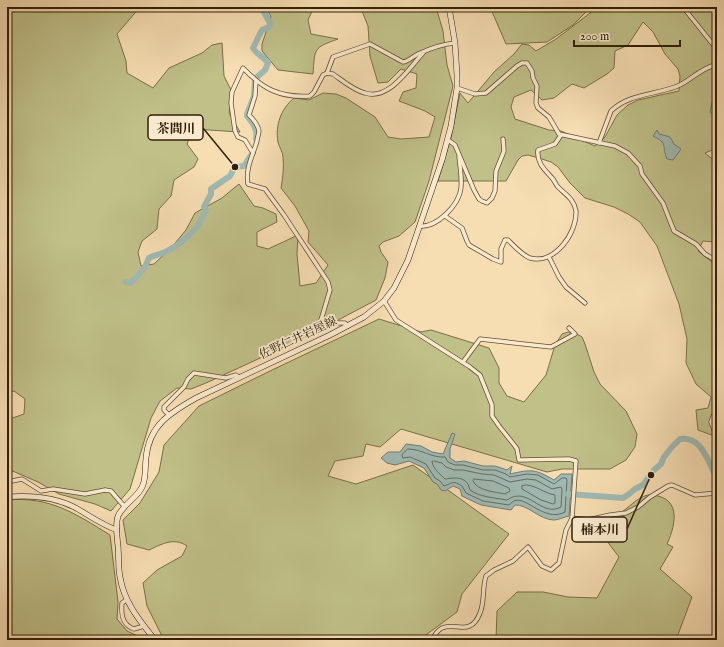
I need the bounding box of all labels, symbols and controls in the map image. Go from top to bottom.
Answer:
scale bar [574,22,680,48]
text: 200 m [580,29,609,44]
callout: 茶間川 [148,115,203,140]
text: 茶間川 [156,121,196,138]
street label: 佐野仁井岩屋線 [257,313,339,363]
callout: 楠本川 [572,517,627,542]
text: 楠本川 [580,522,620,539]

